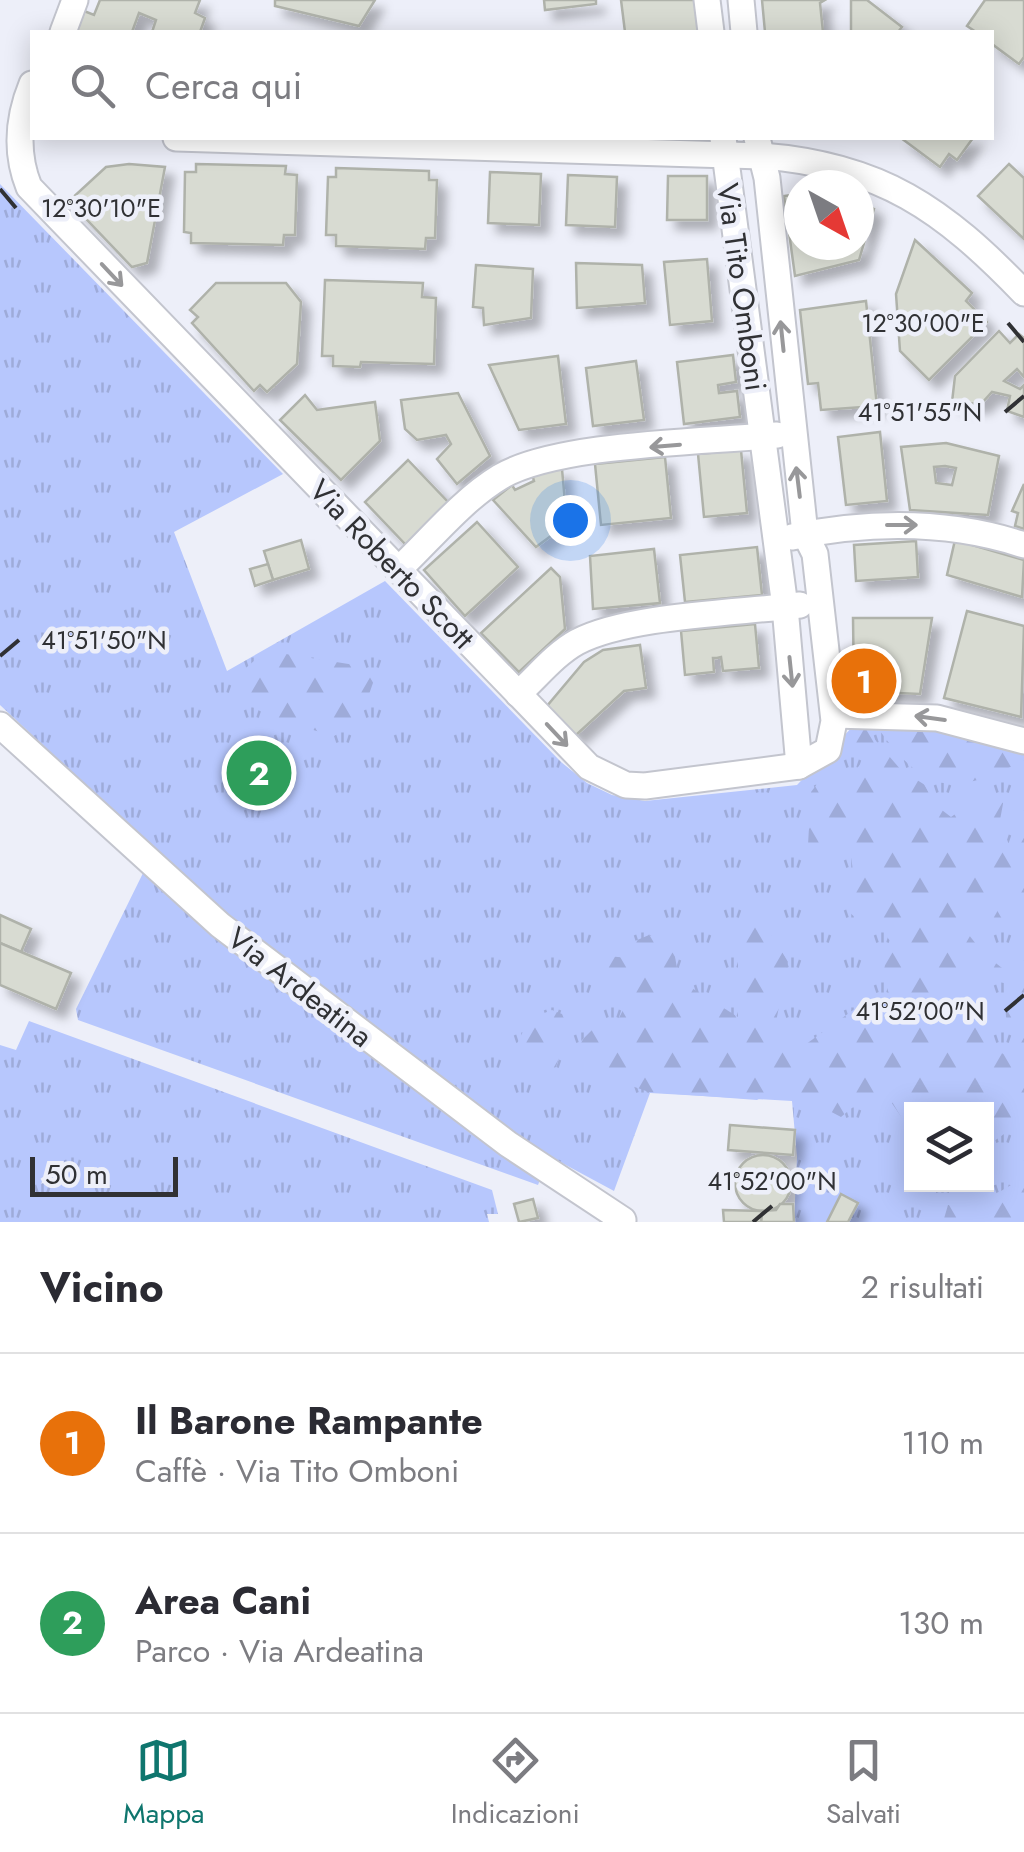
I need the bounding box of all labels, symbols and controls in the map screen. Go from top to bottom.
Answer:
search box [30,30,994,140]
icon: search [65,58,120,113]
text: Cerca qui [145,58,302,113]
north arrow [784,170,874,260]
street label: Via Tito Omboni [706,180,778,394]
text: 12°30'10"E [41,190,161,226]
one-way arrow [100,262,123,287]
text: 12°30'00"E [861,305,985,341]
one-way arrow [773,321,792,353]
text: 41°51'55"N [858,394,982,430]
one-way arrow [649,436,682,455]
one-way arrow [789,466,807,498]
street label: Via Roberto Scott [300,470,485,659]
your location [545,495,596,546]
one-way arrow [884,516,917,534]
text: 41°51'50"N [41,622,167,658]
pin: 1 [832,644,896,718]
one-way arrow [782,655,801,688]
one-way arrow [915,708,947,726]
one-way arrow [545,722,568,747]
pin: 2 [226,736,292,810]
street label: Via Ardeatina [218,917,382,1057]
text: 41°52'00"N [855,993,985,1029]
map controls [904,1102,994,1192]
button: layers [904,1102,994,1192]
scale bar [30,1152,178,1196]
text: 50 m [45,1154,108,1195]
text: 41°52'00"N [707,1163,837,1199]
text: Vicino [40,1257,164,1318]
text: 2 risultati [861,1264,984,1310]
text: Il Barone Rampante [135,1393,483,1448]
text: 1 [64,1420,81,1466]
text: 110 m [901,1420,984,1466]
text: Caffè · Via Tito Omboni [135,1448,459,1494]
text: Area Cani [135,1573,311,1628]
text: 2 [62,1600,83,1646]
text: 130 m [898,1600,984,1646]
text: Parco · Via Ardeatina [135,1628,424,1674]
tab: Mappa [123,1733,205,1834]
tab: Indicazioni [451,1733,580,1834]
tab: Salvati [826,1733,901,1834]

